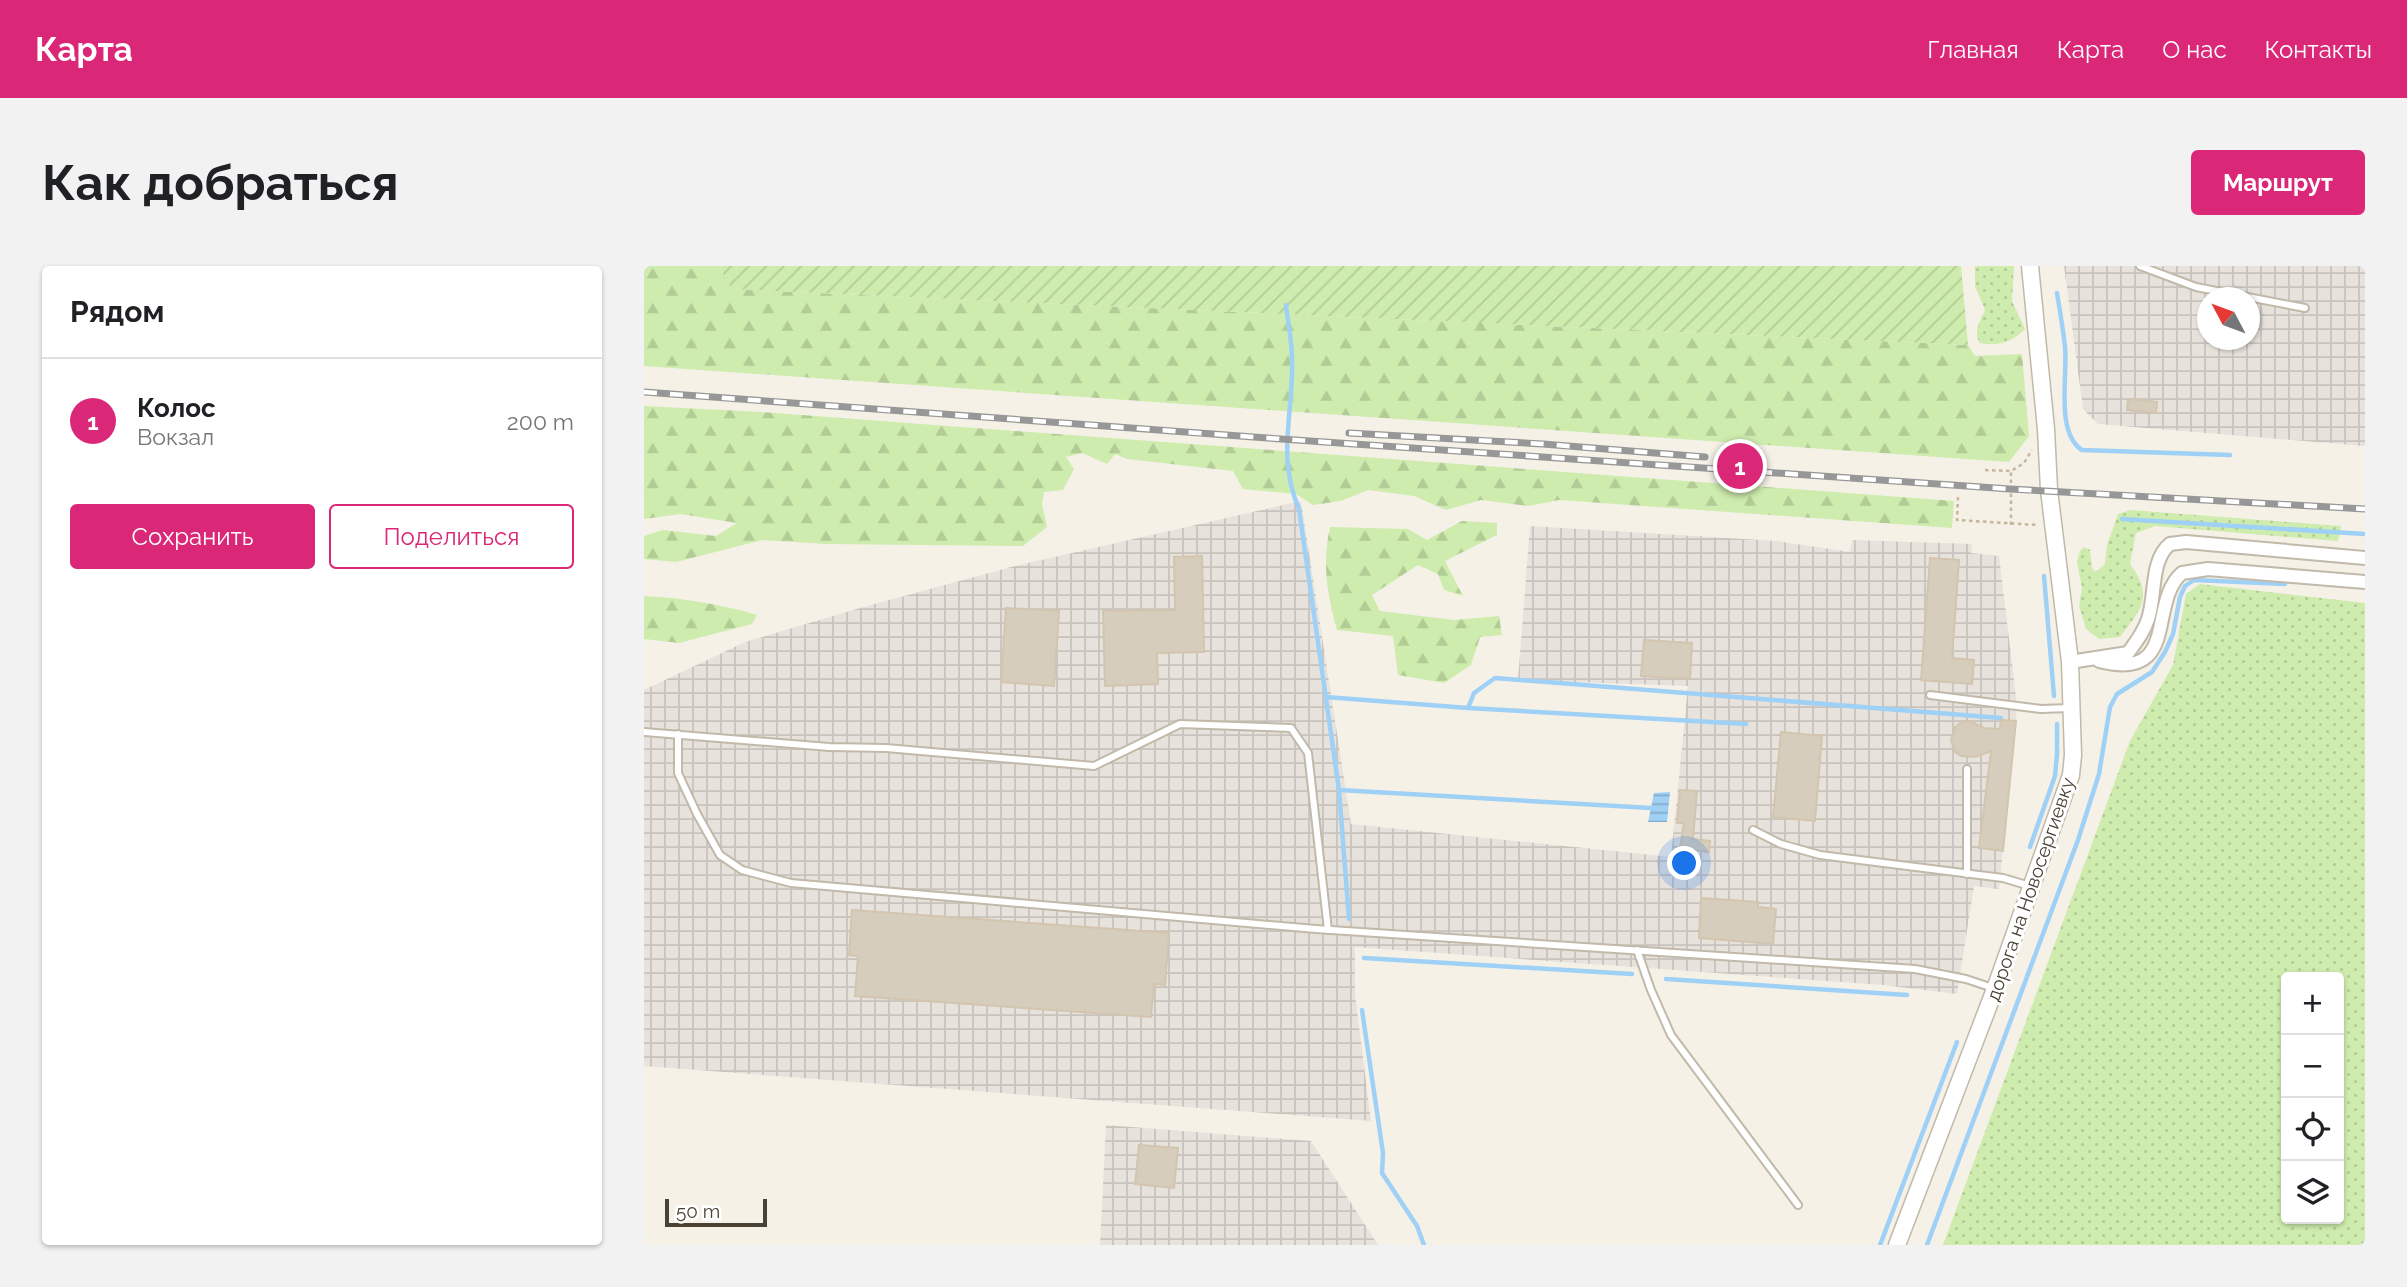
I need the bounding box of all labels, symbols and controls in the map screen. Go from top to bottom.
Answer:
text: Карта [35,30,133,69]
text: Главная [1927,35,2019,64]
text: Карта [2057,35,2124,64]
text: О нас [2162,35,2227,64]
text: Контакты [2265,35,2372,64]
button: Маршрут [2191,150,2365,215]
text: Как добраться [42,154,399,211]
north arrow [2197,287,2260,350]
text: Рядом [70,294,164,329]
text: Колос [137,393,216,423]
text: 1 [87,408,99,435]
text: 200 m [507,408,574,435]
text: Вокзал [137,423,214,450]
pin: 1 [1717,440,1763,492]
button: Сохранить [70,504,315,569]
button: Поделиться [329,504,574,569]
street label: дорога на Новосергиевку [1981,774,2079,1004]
your location [1667,846,1701,880]
map controls [2281,972,2344,1224]
button: + [2281,972,2344,1035]
button: − [2281,1035,2344,1098]
button: locate [2281,1098,2344,1161]
button: layers [2281,1161,2344,1224]
scale bar [665,1196,766,1228]
text: 50 m [676,1200,720,1222]

